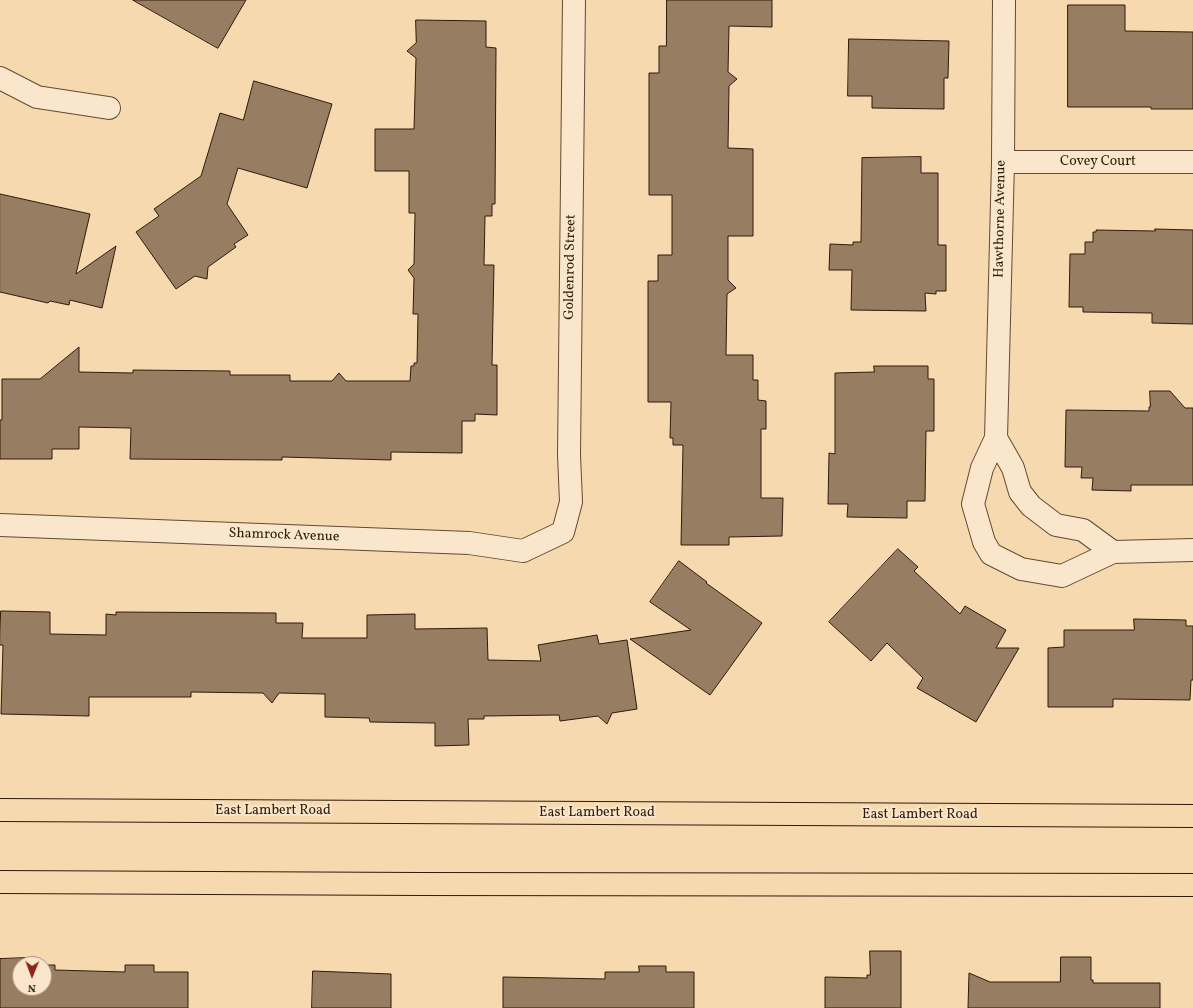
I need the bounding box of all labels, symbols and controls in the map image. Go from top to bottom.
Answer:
street label: Covey Court [1060,154,1136,170]
street label: Hawthorne Avenue [992,160,1010,278]
street label: Goldenrod Street [562,214,580,320]
street label: Shamrock Avenue [228,526,340,546]
street label: East Lambert Road [215,803,331,819]
street label: East Lambert Road [539,805,655,821]
street label: East Lambert Road [862,807,978,823]
north arrow [12,956,52,996]
text: N [28,980,36,995]

